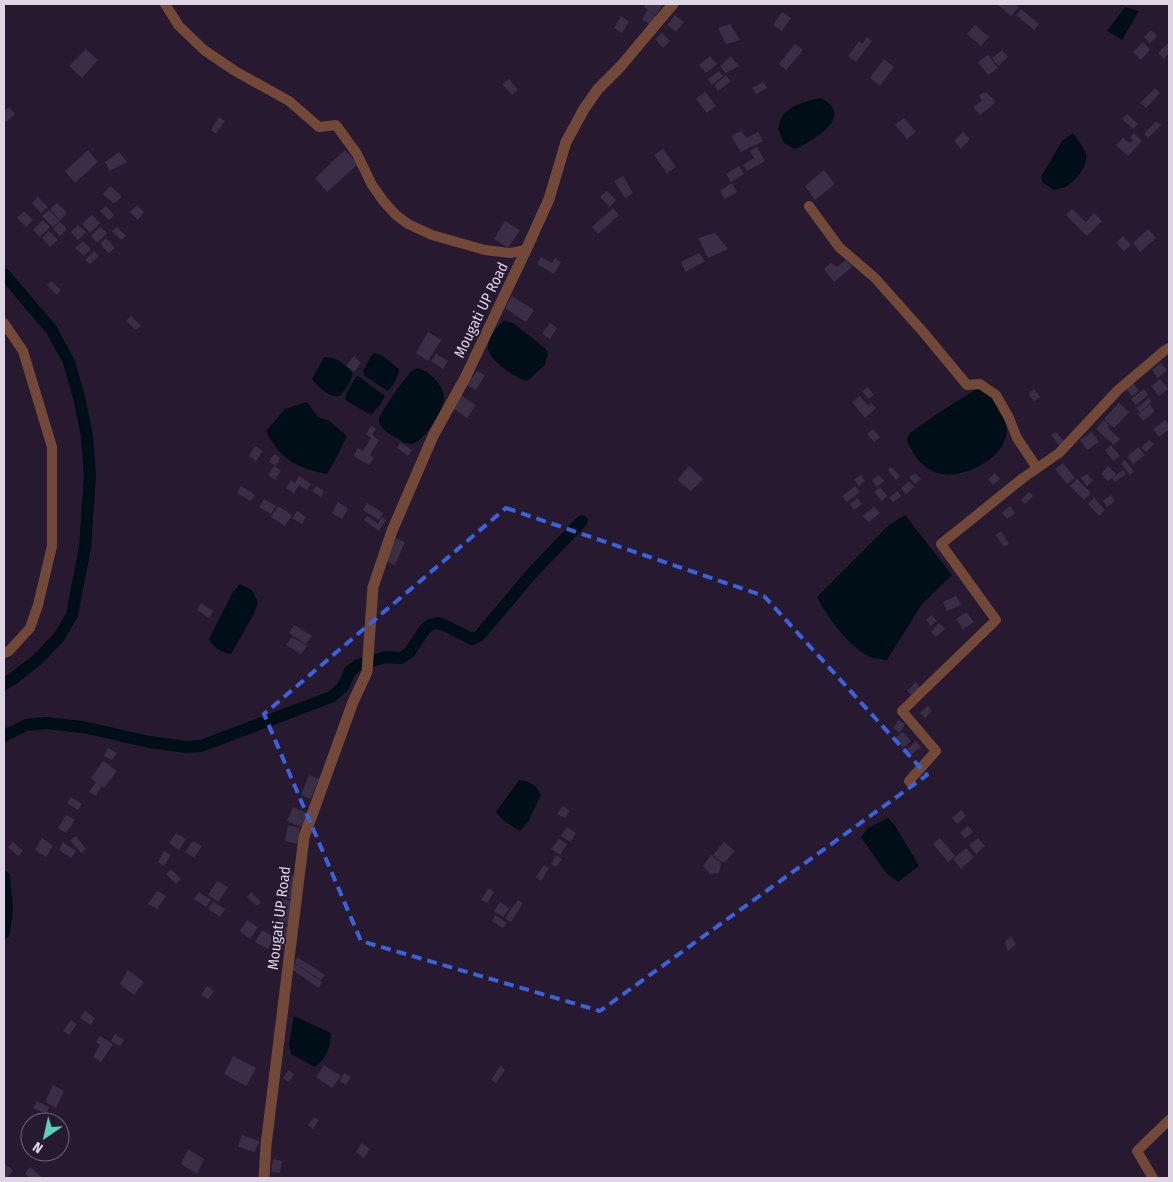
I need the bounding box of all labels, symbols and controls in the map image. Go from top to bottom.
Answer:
street label: Mougati UP Road [450,259,512,361]
street label: Mougati UP Road [264,865,294,971]
north arrow [20,1112,70,1162]
text: N [30,1138,46,1157]

